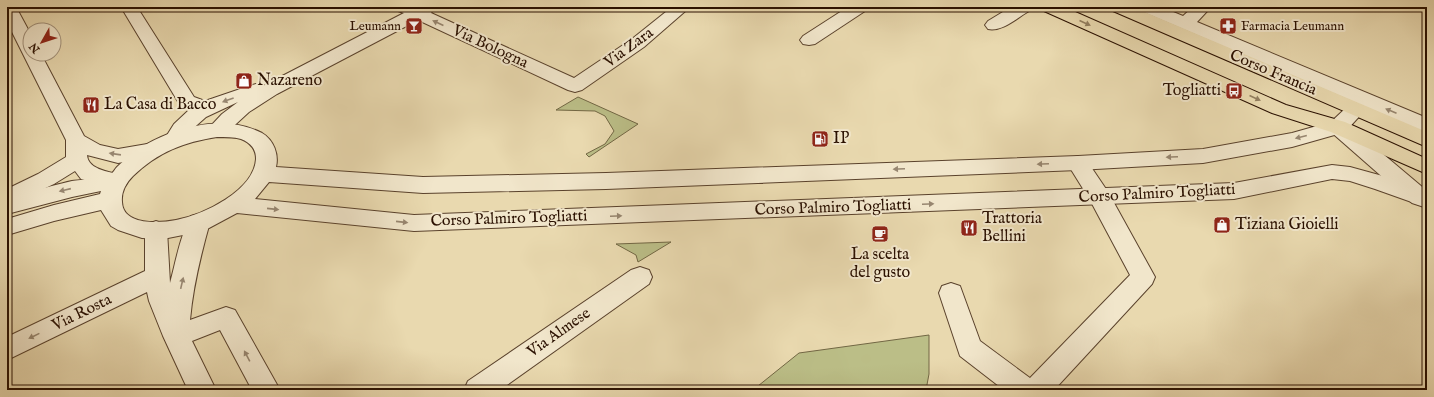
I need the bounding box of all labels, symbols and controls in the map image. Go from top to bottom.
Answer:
bar icon: Leumann [404,16,424,36]
pharmacy icon: Farmacia Leumann [1218,16,1238,36]
place label: Leumann [349,18,401,35]
place label: Farmacia Leumann [1241,18,1344,35]
one-way arrow [432,20,444,26]
street label: Via Bologna [448,20,531,73]
one-way arrow [1080,20,1091,26]
north arrow [22,22,62,62]
street label: Via Zara [600,23,658,73]
text: N [26,39,44,57]
street label: Corso Francia [1226,46,1320,100]
shop icon: Nazareno [234,71,254,91]
place label: Nazareno [257,71,322,91]
place label: Togliatti [1163,81,1221,101]
bus stop icon: Togliatti [1224,81,1244,101]
restaurant icon: La Casa di Bacco [81,95,101,115]
place label: La Casa di Bacco [104,95,217,115]
one-way arrow [1250,96,1262,102]
one-way arrow [221,97,233,103]
one-way arrow [1385,107,1397,113]
fuel station icon: IP [810,129,830,149]
place label: IP [833,129,849,149]
one-way arrow [1295,135,1307,141]
one-way arrow [108,151,121,157]
one-way arrow [1166,154,1178,161]
one-way arrow [1036,161,1049,167]
one-way arrow [893,166,905,173]
street label: Corso Palmiro Togliatti [1078,180,1236,208]
one-way arrow [59,188,71,194]
street label: Corso Palmiro Togliatti [754,195,912,221]
one-way arrow [922,201,935,207]
one-way arrow [267,206,279,212]
street label: Corso Palmiro Togliatti [430,206,588,232]
place label: Trattoria Bellini [982,209,1042,247]
one-way arrow [610,212,622,219]
shop icon: Tiziana Gioielli [1212,215,1232,235]
place label: Tiziana Gioielli [1235,215,1339,235]
one-way arrow [396,218,408,225]
restaurant icon: Trattoria Bellini [959,218,979,238]
cafe icon: La scelta del gusto [870,224,890,244]
place label: La scelta del gusto [850,245,911,283]
one-way arrow [180,277,186,289]
street label: Via Rosta [48,290,115,336]
street label: Via Almese [523,304,595,363]
one-way arrow [28,333,39,339]
one-way arrow [244,350,250,361]

